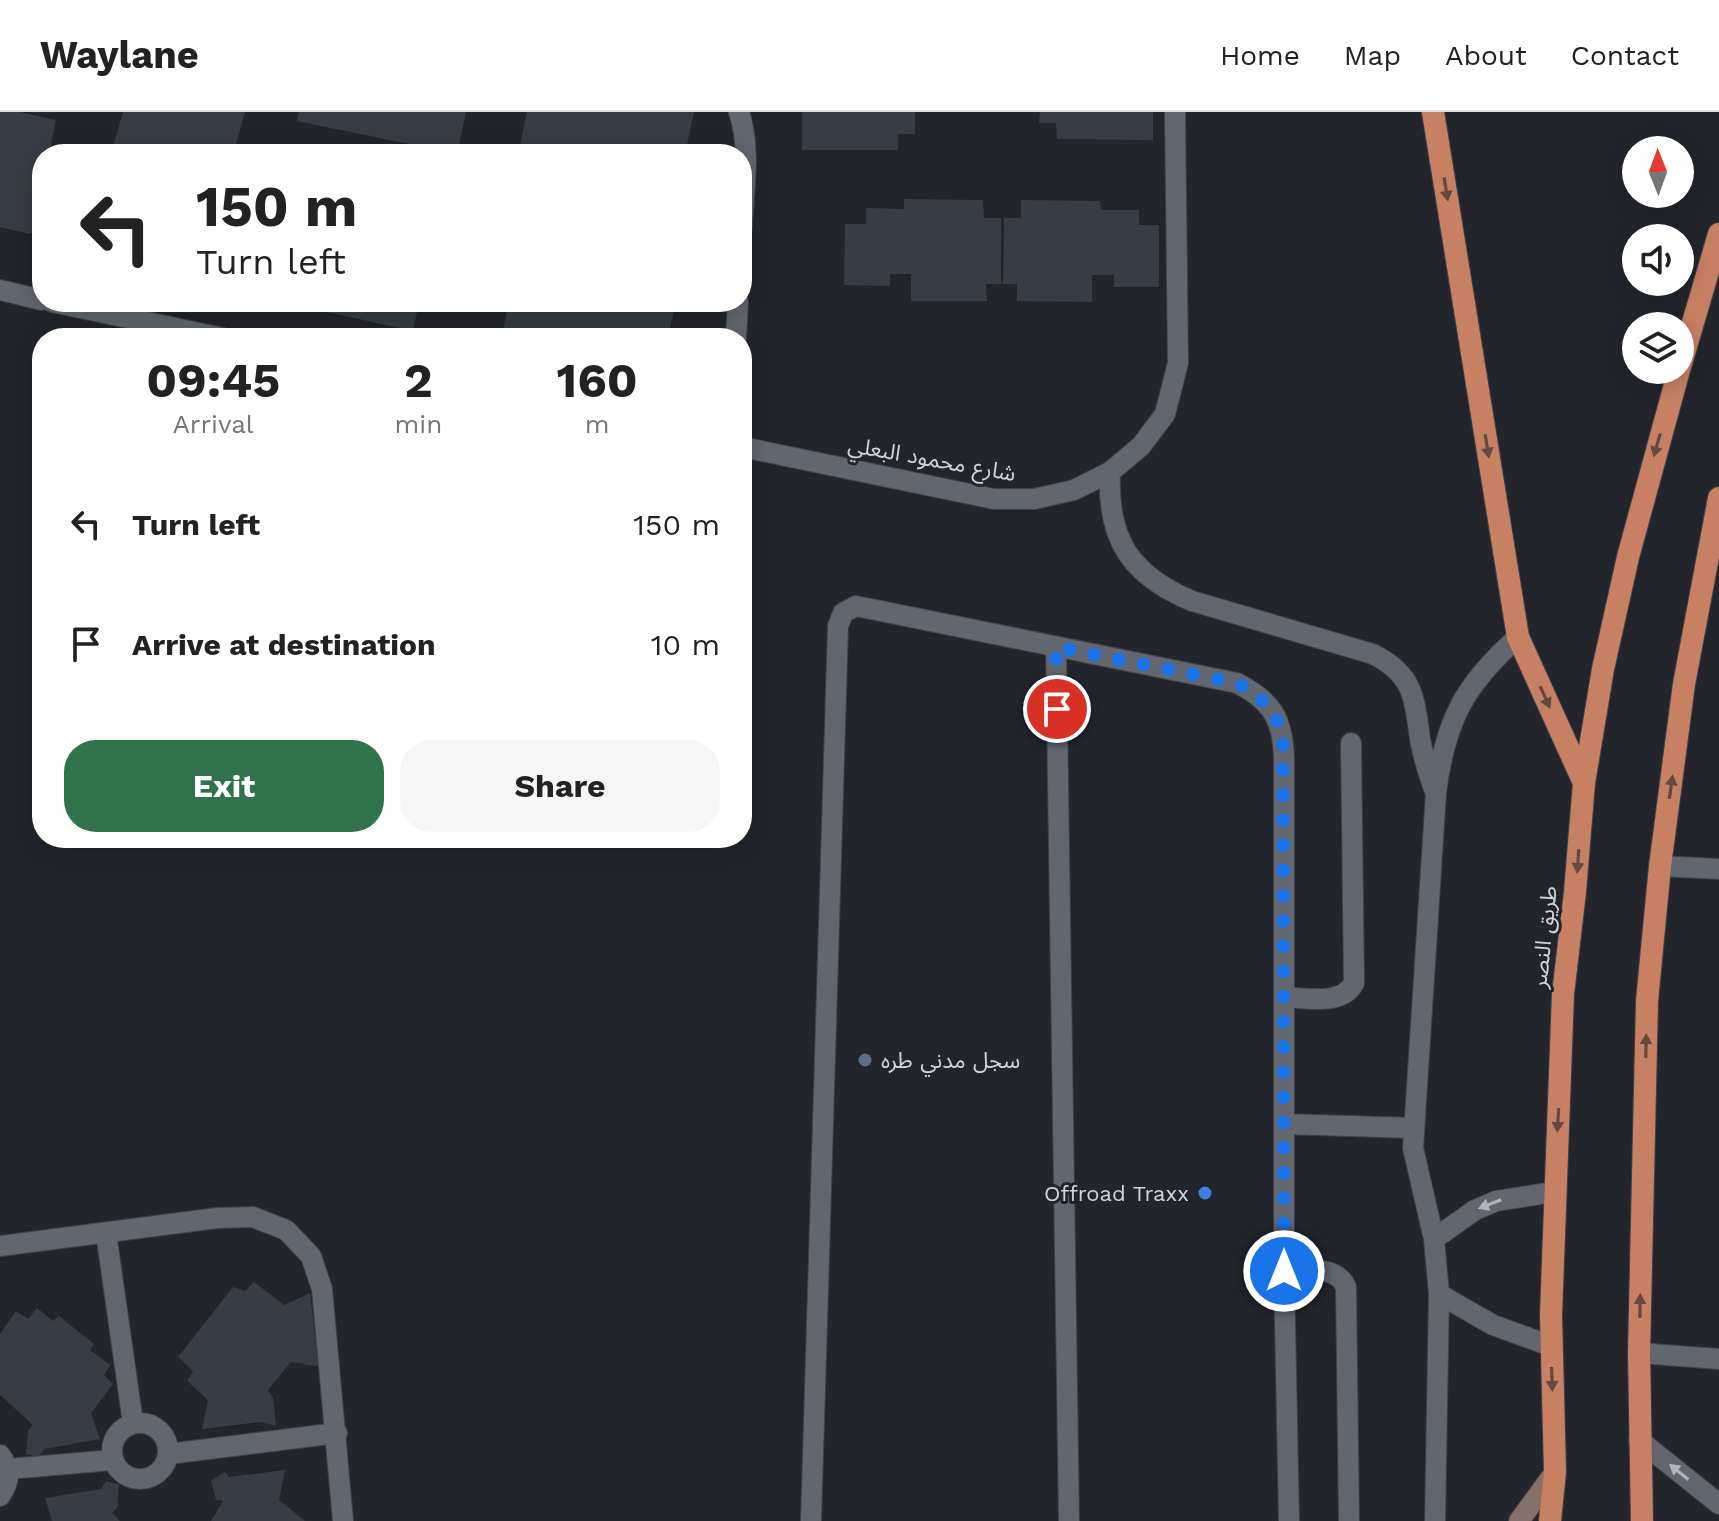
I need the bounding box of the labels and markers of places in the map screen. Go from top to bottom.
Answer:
pin [1023,675,1091,743]
place label: سجل مدني طره [881,1048,1020,1077]
marker: سجل مدني طره [856,1051,874,1069]
place label: Offroad Traxx [1044,1181,1189,1206]
marker: Offroad Traxx [1196,1184,1214,1202]

